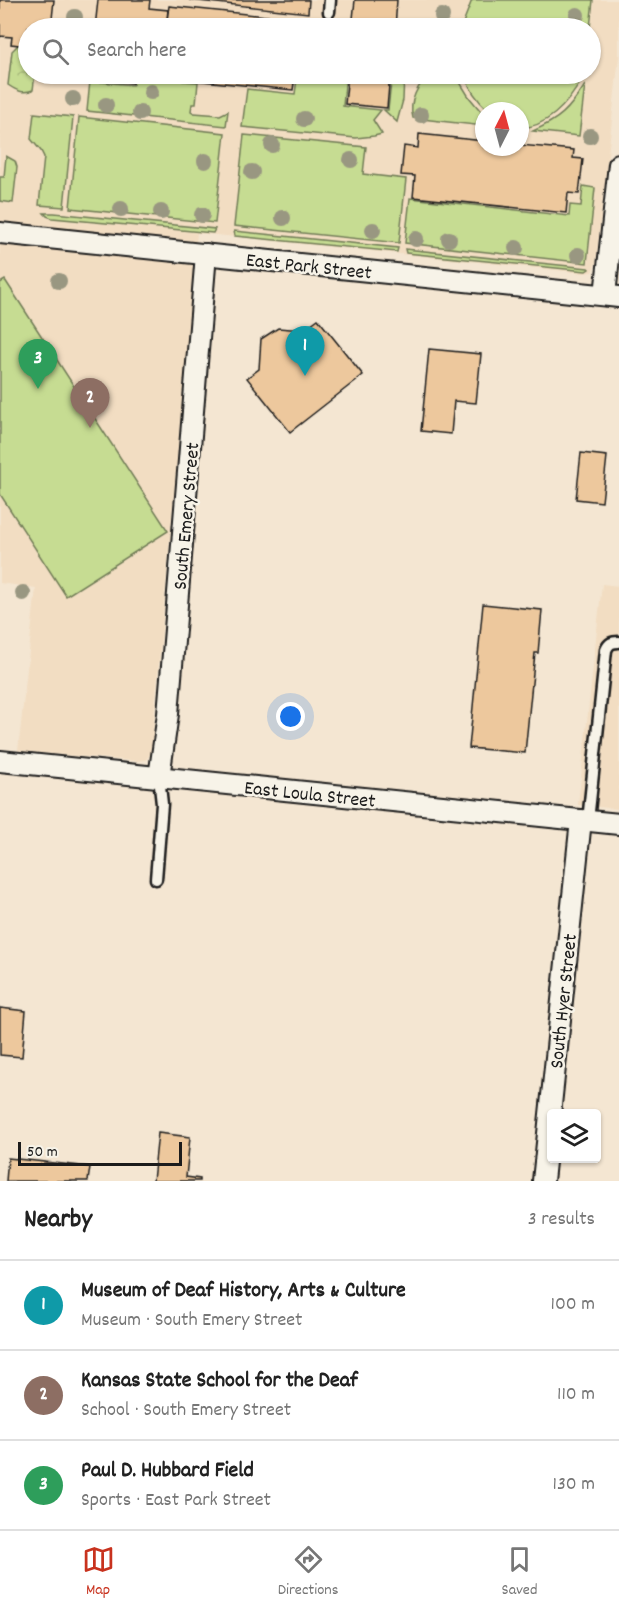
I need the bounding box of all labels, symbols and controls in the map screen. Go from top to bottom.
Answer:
search box [18,18,601,84]
icon: search [39,35,72,68]
text: Search here [87,36,186,67]
north arrow [475,102,529,156]
street label: East Park Street [245,247,373,288]
pin: 1 [286,326,324,376]
pin: 3 [18,340,57,389]
pin: 2 [70,378,110,428]
street label: South Emery Street [168,441,208,591]
your location [276,702,305,731]
street label: East Loula Street [243,775,377,817]
street label: South Hyer Street [544,933,586,1070]
map controls [547,1109,601,1163]
button: layers [547,1109,601,1163]
scale bar [18,1139,182,1166]
text: 50 m [27,1141,58,1164]
text: Nearby [24,1202,92,1239]
text: 3 results [528,1206,595,1234]
text: Museum of Deaf History, Arts & Culture [81,1276,406,1307]
text: 1 [41,1291,46,1319]
text: 100 m [551,1291,595,1319]
text: Museum · South Emery Street [81,1307,302,1335]
text: Kansas State School for the Deaf [81,1366,358,1397]
text: 2 [39,1381,48,1409]
text: 110 m [557,1381,595,1409]
text: School · South Emery Street [81,1397,291,1425]
text: Paul D. Hubbard Field [81,1456,254,1487]
text: 3 [39,1471,48,1499]
text: 130 m [553,1471,595,1499]
text: Sports · East Park Street [81,1487,271,1515]
tab: Map [82,1543,115,1602]
tab: Directions [278,1543,338,1602]
tab: Saved [502,1543,537,1602]

